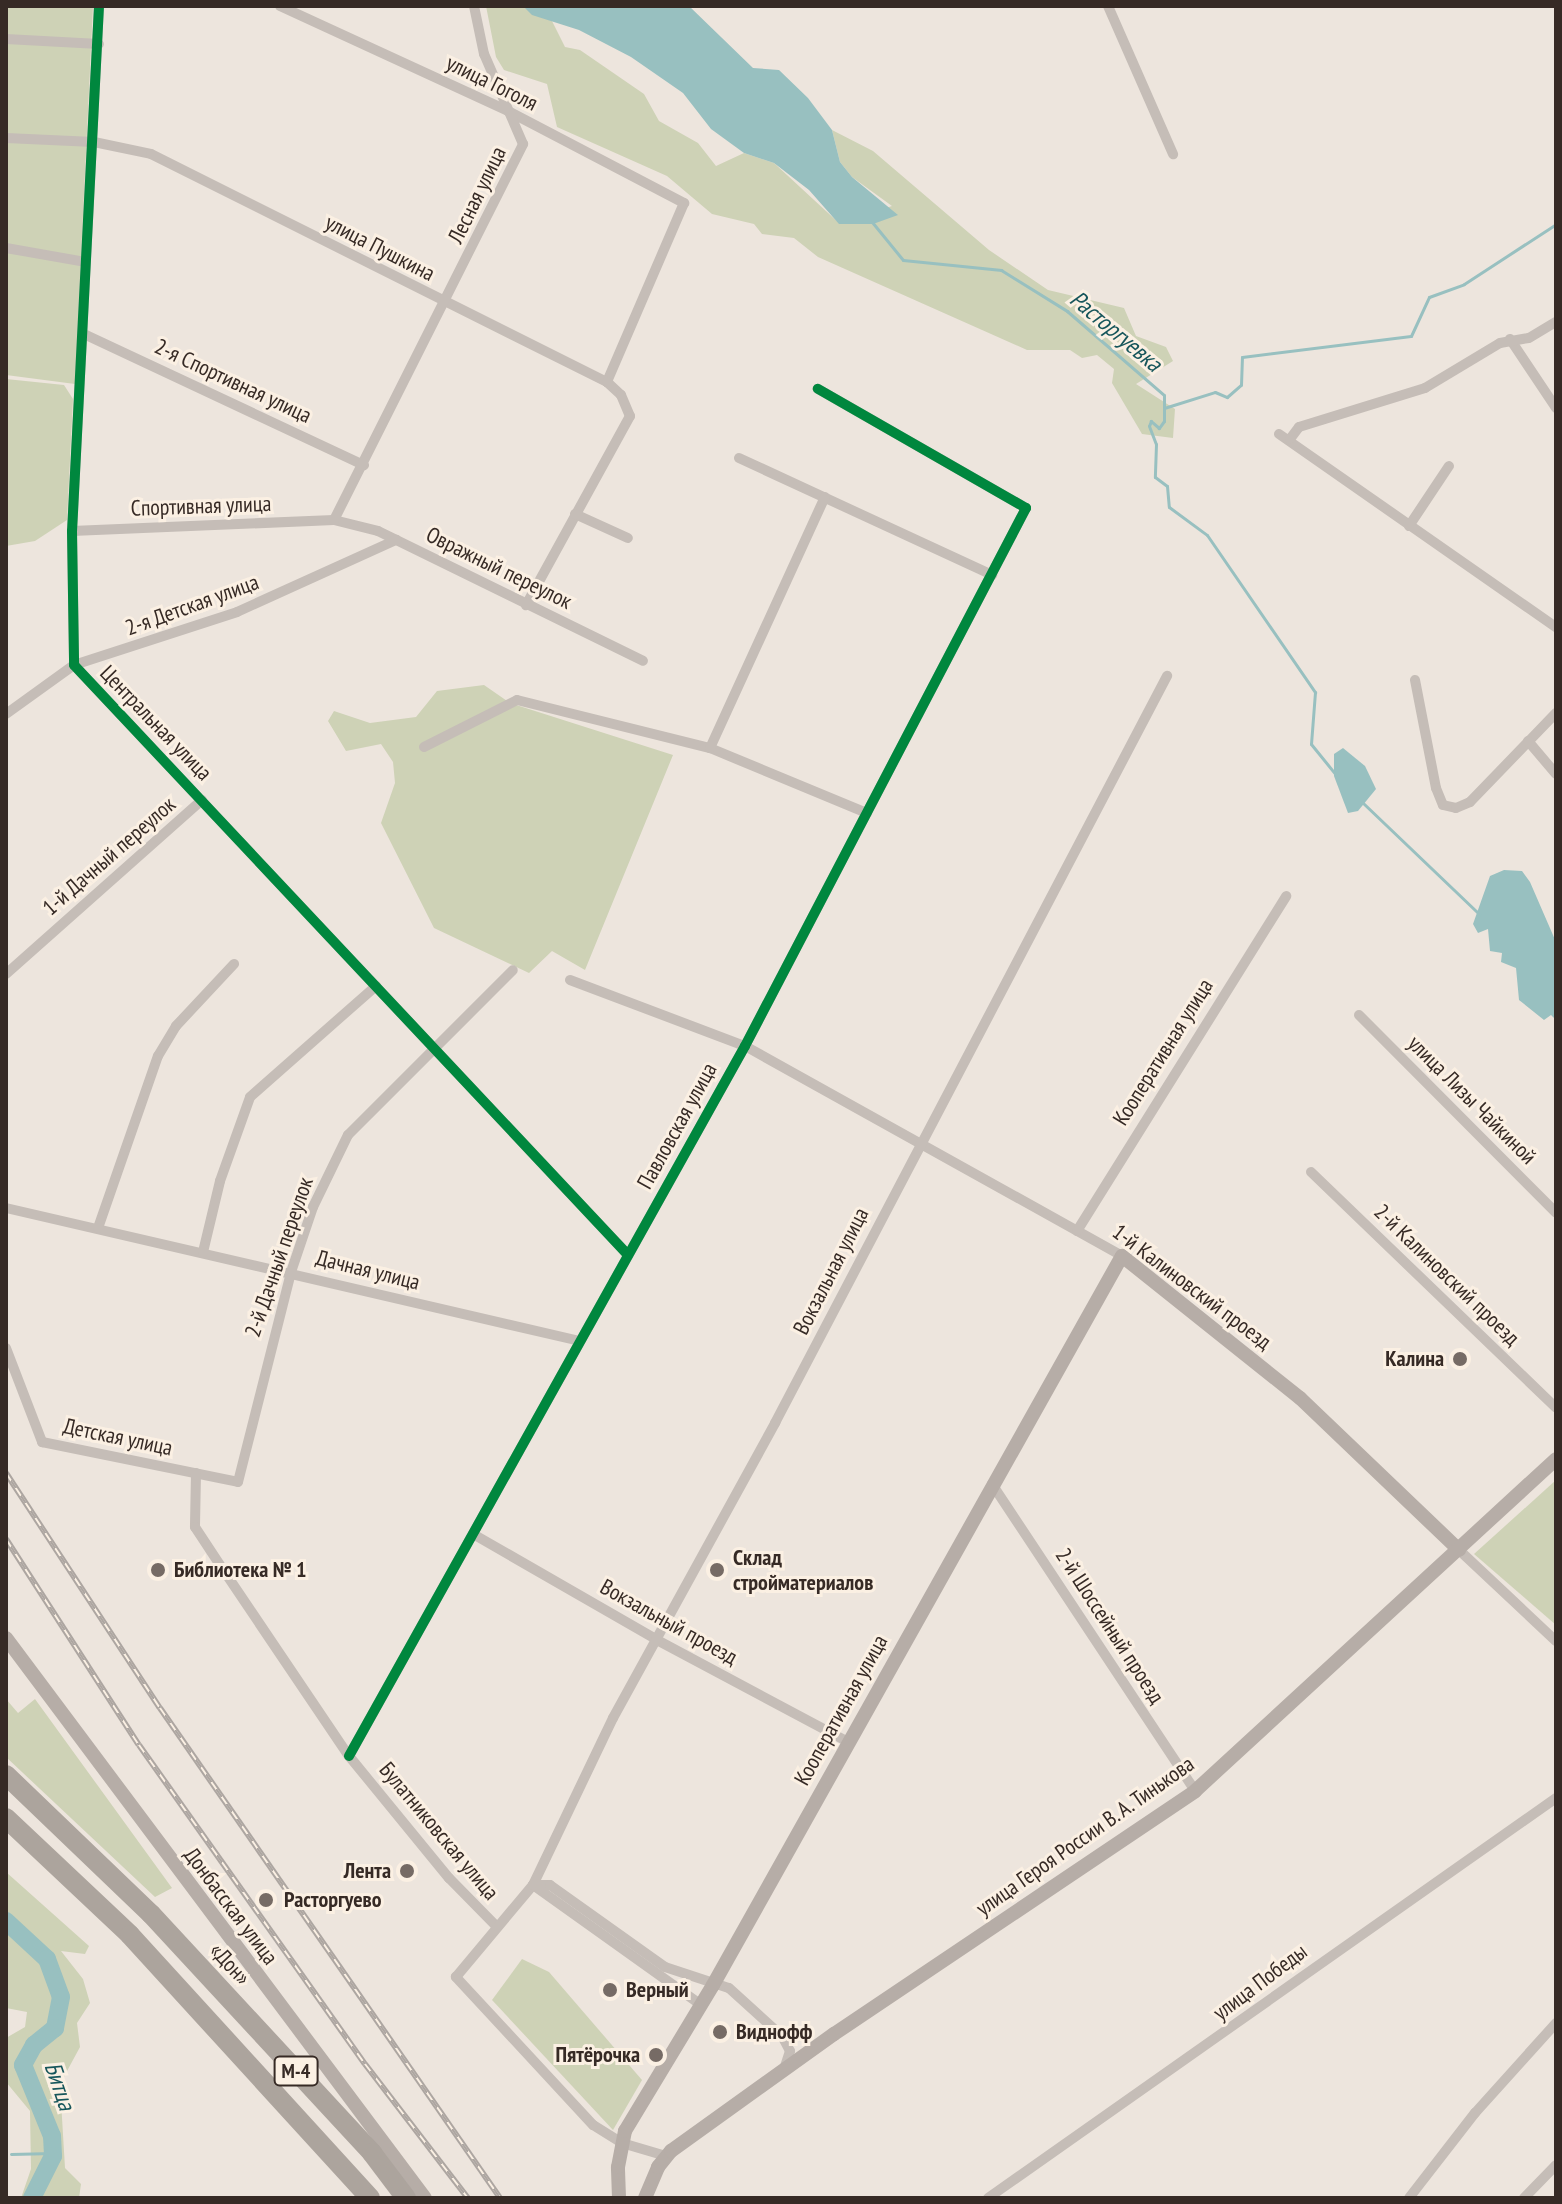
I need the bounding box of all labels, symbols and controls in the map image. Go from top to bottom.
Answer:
street label: улица Гоголя [442,50,542,116]
street label: Лесная улица [442,142,512,248]
street label: улица Пушкина [321,209,439,287]
water label: Расторгуевка [1064,284,1168,378]
street label: 2-я Спортивная улица [150,333,316,429]
street label: Спортивная улица [130,490,272,522]
street label: Овражный переулок [422,521,576,615]
street label: 2-я Детская улица [122,569,262,641]
street label: Центральная улица [95,660,217,786]
street label: 1-й Дачный переулок [37,791,181,921]
street label: Кооперативная улица [1107,974,1219,1130]
street label: улица Лизы Чайкиной [1402,1030,1542,1170]
street label: Павловская улица [632,1058,722,1194]
street label: 2-й Дачный переулок [239,1173,319,1341]
street label: 2-й Калиновский проезд [1369,1199,1525,1351]
street label: Вокзальная улица [788,1203,874,1339]
street label: 1-й Калиновский проезд [1107,1219,1277,1355]
street label: Дачная улица [313,1244,423,1296]
place label: Калина [1385,1346,1444,1372]
marker: Калина [1451,1350,1469,1368]
street label: Детская улица [61,1413,175,1461]
street label: 2-й Шоссейный проезд [1050,1543,1170,1709]
place label: Склад стройматериалов [733,1544,873,1596]
place label: Библиотека № 1 [174,1557,307,1583]
marker: Библиотека № 1 [149,1561,167,1579]
marker: Склад стройматериалов [708,1561,726,1579]
street label: Вокзальный проезд [596,1573,742,1671]
street label: Кооперативная улица [789,1630,893,1790]
street label: улица Героя России В. А. Тинькова [969,1749,1201,1923]
street label: Булатниковская улица [374,1757,504,1905]
street label: Донбасская улица [178,1842,284,1970]
place label: Лента [344,1858,391,1884]
marker: Лента [398,1862,416,1880]
place label: Расторгуево [284,1887,382,1913]
marker: Расторгуево [255,1889,277,1911]
street label: «Дон» [204,1938,256,1990]
street label: улица Победы [1208,1938,1312,2026]
place label: Верный [626,1977,689,2003]
marker: Верный [601,1981,619,1999]
place label: Виднофф [736,2019,812,2045]
marker: Виднофф [711,2023,729,2041]
place label: Пятёрочка [555,2042,640,2068]
marker: Пятёрочка [647,2046,665,2064]
road number: М-4 [272,2055,320,2087]
water label: Битца [38,2058,82,2114]

